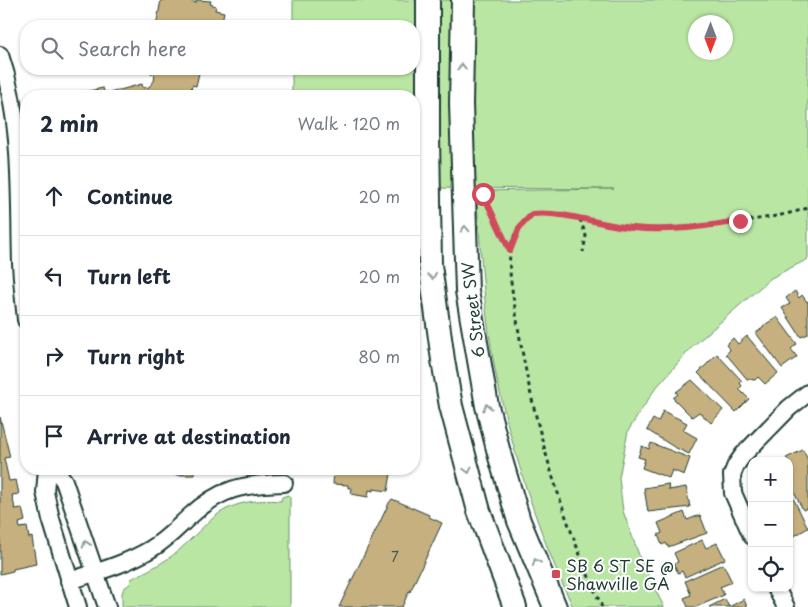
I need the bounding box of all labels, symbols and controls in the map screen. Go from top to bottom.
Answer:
north arrow [688,15,733,60]
search box [20,20,420,75]
icon: search [38,34,66,62]
text: Search here [78,34,187,62]
one-way arrow [457,62,467,70]
text: 2 min [40,107,99,139]
text: Walk · 120 m [298,111,400,135]
icon: ahead [40,182,68,210]
text: Continue [87,182,173,210]
route start [472,183,495,206]
text: 20 m [359,184,400,208]
route end [729,210,752,233]
one-way arrow [460,225,470,232]
street label: 6 Street SW [454,261,490,359]
icon: left [40,262,68,290]
text: Turn left [87,262,171,290]
text: 20 m [359,264,400,288]
one-way arrow [426,272,437,280]
icon: right [40,342,68,370]
text: Turn right [87,342,185,370]
text: 80 m [358,344,400,368]
one-way arrow [482,403,493,412]
icon: arrive [40,422,68,450]
text: Arrive at destination [87,422,291,450]
map controls [748,457,793,592]
button: + [748,457,793,502]
one-way arrow [462,466,473,474]
button: − [748,502,793,547]
one-way arrow [82,540,92,549]
house number: 7 [391,546,399,567]
button: locate [748,547,793,592]
place label: SB 6 ST SE @ Shawville GA [566,553,674,595]
one-way arrow [531,558,542,567]
marker: SB 6 ST SE @ Shawville GA [550,568,562,580]

